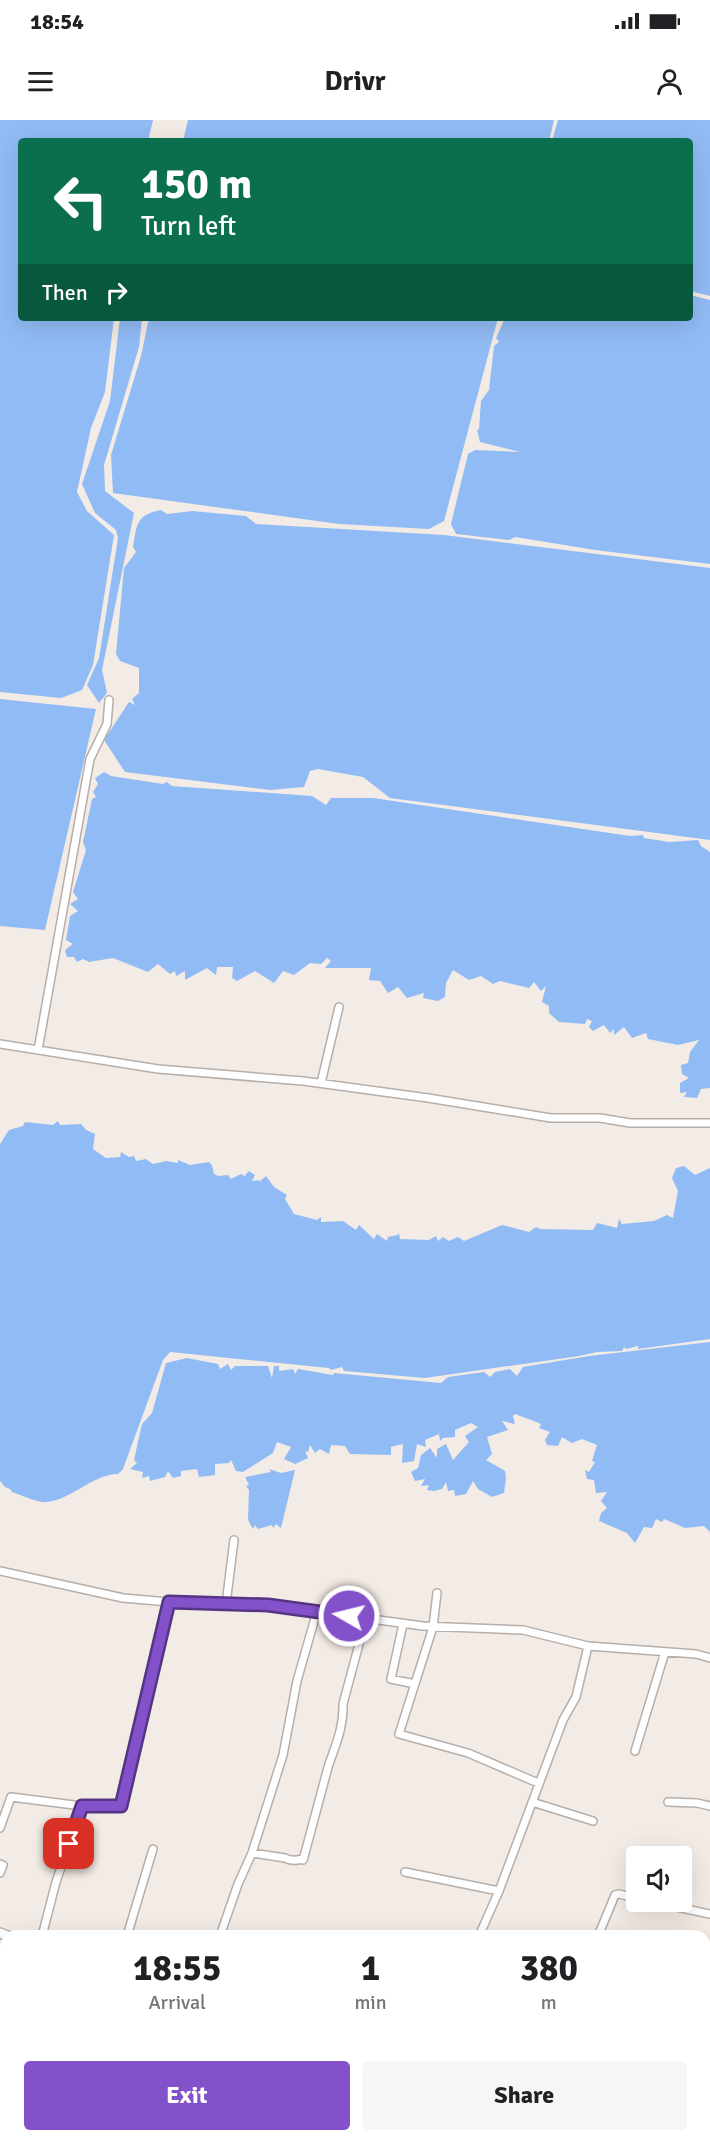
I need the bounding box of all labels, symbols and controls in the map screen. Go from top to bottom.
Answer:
text: 18:54 [30,8,84,35]
icon: menu [24,65,57,98]
text: Drivr [325,65,385,98]
icon: person [653,65,686,98]
text: 150 m [141,159,252,210]
icon: left [42,162,120,240]
text: Turn left [141,210,236,243]
icon: right [100,276,133,309]
text: Then [42,279,88,306]
position arrow [317,1584,381,1648]
pin [43,1818,94,1869]
icon: arrive [52,1827,85,1860]
map controls [626,1846,692,1912]
button: sound [626,1846,692,1912]
text: 18:55 [133,1946,221,1991]
text: 1 [361,1946,380,1991]
text: 380 [520,1946,578,1991]
text: Arrival [148,1990,206,2015]
text: min [354,1990,387,2015]
text: m [541,1990,557,2015]
button: Exit [24,2061,350,2130]
button: Share [362,2061,687,2130]

